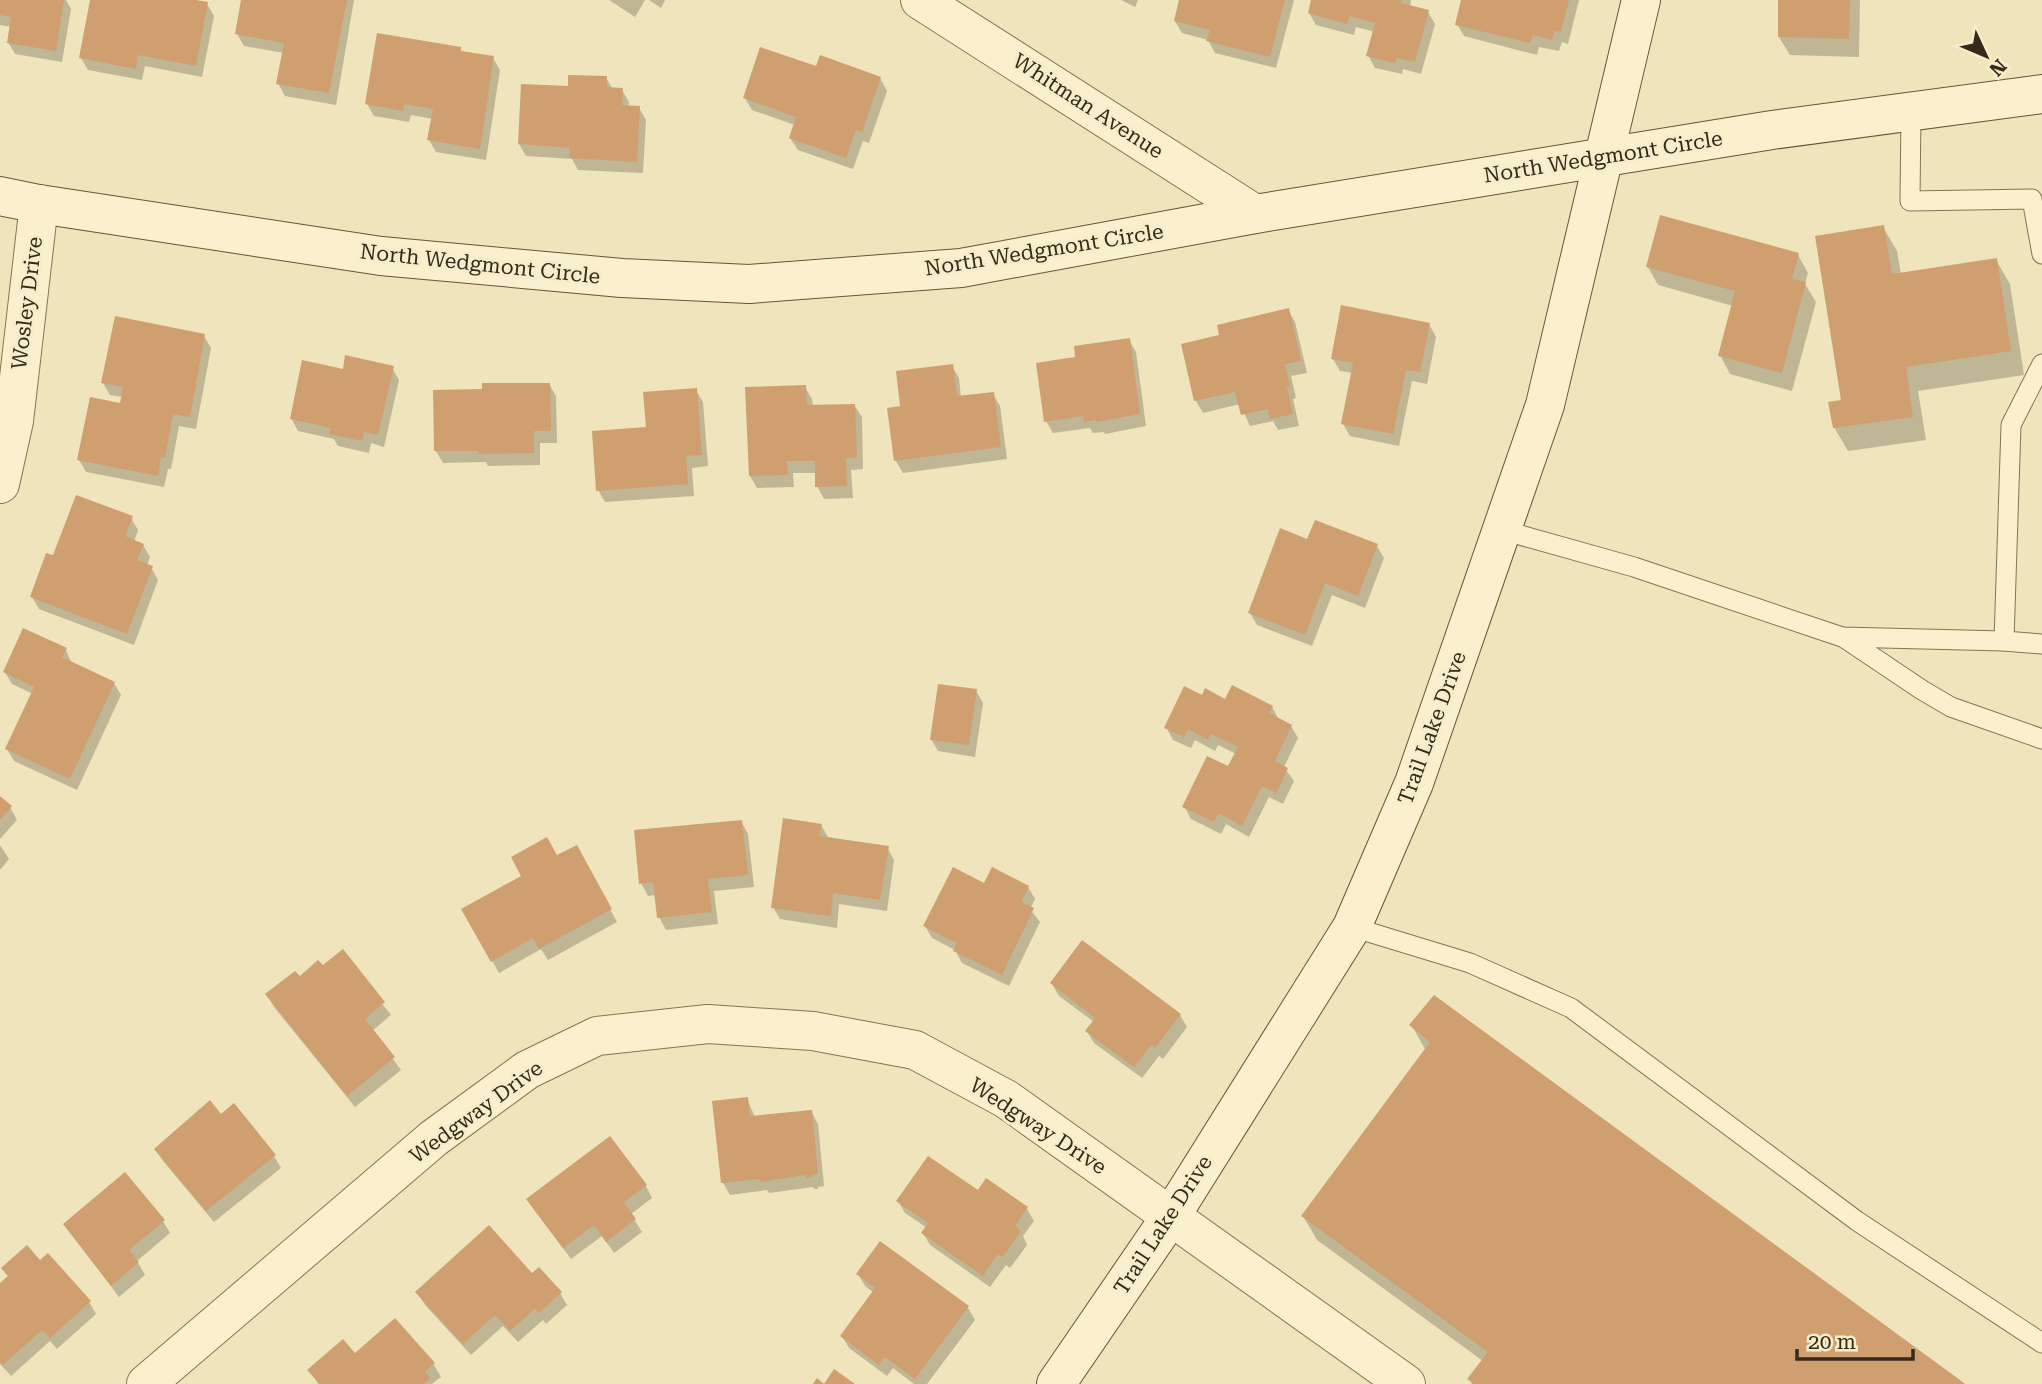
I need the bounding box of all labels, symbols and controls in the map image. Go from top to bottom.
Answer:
north arrow [1951,21,2021,91]
street label: Whitman Avenue [1008,48,1168,164]
text: N [1984,54,2011,81]
street label: North Wedgmont Circle [1482,126,1724,188]
street label: North Wedgmont Circle [923,219,1165,281]
street label: Wosley Drive [7,235,47,371]
street label: North Wedgmont Circle [359,239,601,289]
street label: Trail Lake Drive [1393,648,1471,808]
street label: Wedgway Drive [405,1056,547,1168]
street label: Wedgway Drive [965,1073,1111,1179]
street label: Trail Lake Drive [1109,1151,1217,1299]
scale bar [1797,1318,1912,1362]
text: 20 m [1808,1330,1856,1354]

